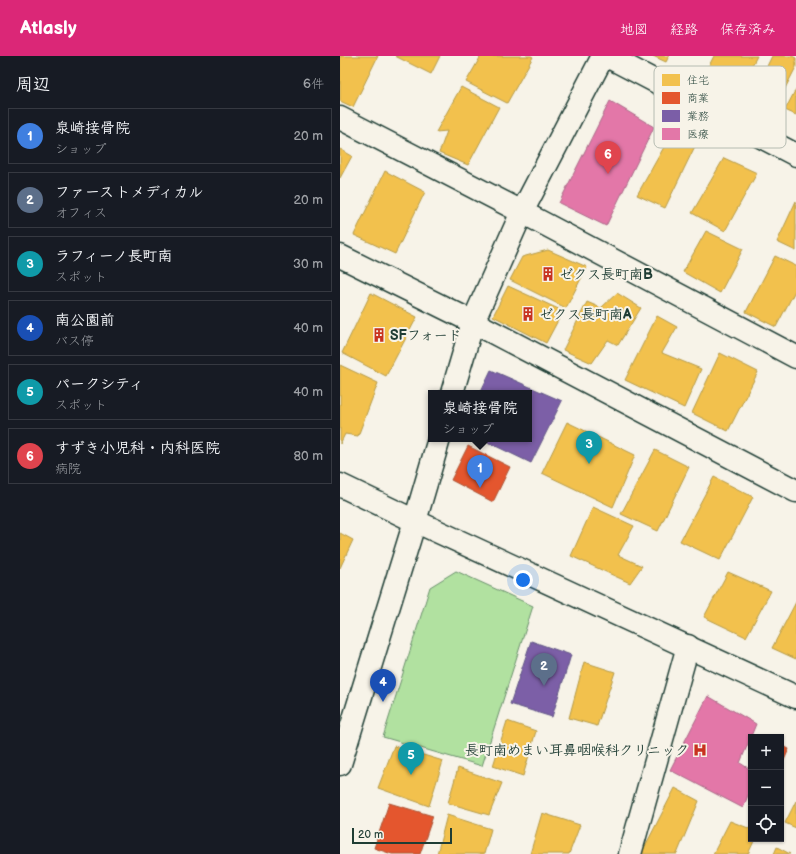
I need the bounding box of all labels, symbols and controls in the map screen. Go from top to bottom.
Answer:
text: Atlasly [20,17,77,40]
text: 地図 [620,21,648,38]
text: 経路 [670,21,698,38]
text: 保存済み [720,21,776,38]
legend [654,66,786,148]
text: 住宅 [687,74,709,87]
text: 周辺 [16,75,50,95]
text: 6件 [303,76,324,92]
text: 商業 [687,92,709,105]
text: 業務 [687,110,709,123]
text: 泉崎接骨院 [55,119,130,138]
text: 1 [27,128,33,144]
text: 20 m [293,128,323,144]
text: 医療 [687,128,709,141]
text: ショップ [55,141,106,157]
pin: 6 [595,141,621,174]
text: ファーストメディカル [55,183,203,202]
text: 2 [26,192,34,208]
text: 20 m [293,192,323,208]
text: オフィス [55,205,107,221]
text: ラフィーノ長町南 [55,247,173,266]
text: 3 [26,256,34,272]
text: 30 m [293,256,323,272]
building icon: ゼクス長町南B [540,266,556,282]
place label: ゼクス長町南B [559,266,653,283]
text: スポット [55,269,107,285]
building icon: ゼクス長町南A [520,306,536,322]
place label: ゼクス長町南A [539,306,632,323]
text: 南公園前 [55,311,115,330]
text: 4 [26,320,34,336]
text: 40 m [293,320,323,336]
building icon: SFフォード [371,327,387,343]
place label: SFフォード [390,327,462,344]
text: バス停 [55,333,94,349]
text: パークシティ [55,375,144,394]
text: 5 [26,384,34,400]
text: 40 m [293,384,323,400]
popup [428,390,532,442]
text: スポット [55,397,107,413]
text: 泉崎接骨院 [442,399,518,418]
text: ショップ [442,421,494,437]
pin: 3 [576,431,602,464]
text: すずき小児科・内科医院 [55,439,220,458]
text: 6 [26,448,34,464]
text: 80 m [294,448,323,464]
pin: 1 [467,455,493,488]
text: 病院 [55,461,81,477]
your location [513,570,533,590]
pin: 2 [531,653,557,686]
pin: 4 [370,669,396,702]
map controls [748,734,784,842]
button: + [748,734,784,770]
pin: 5 [398,742,424,775]
place label: 長町南めまい耳鼻咽喉科クリニック [465,742,689,759]
hospital icon: 長町南めまい耳鼻咽喉科クリニック [692,742,708,758]
button: − [748,770,784,806]
button: locate [748,806,784,842]
scale bar [352,826,452,845]
text: 20 m [358,828,383,841]

